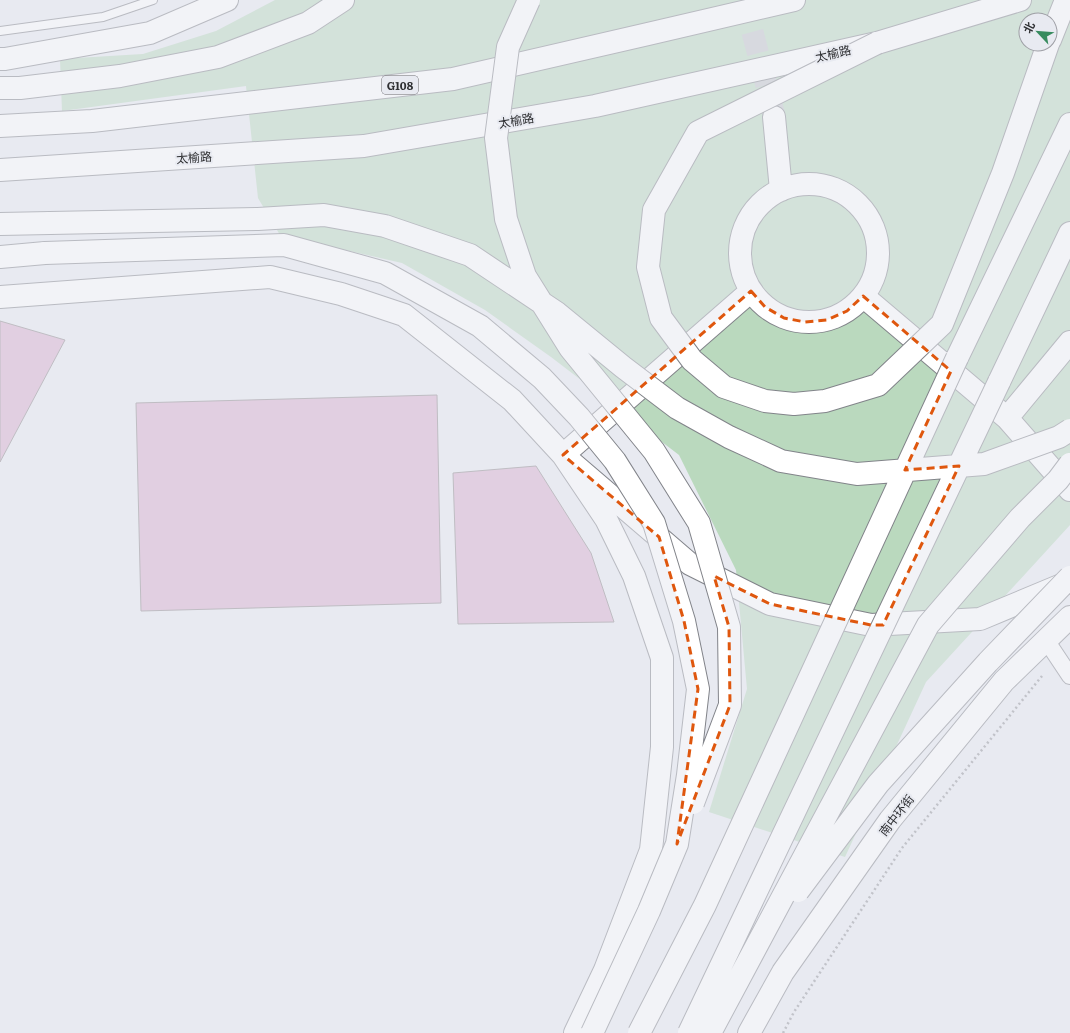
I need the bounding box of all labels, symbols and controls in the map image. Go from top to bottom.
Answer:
north arrow [1018,12,1058,52]
text: 北 [1019,19,1038,36]
street label: 太榆路 [813,40,853,66]
road number: G108 [382,76,418,94]
street label: 太榆路 [497,108,535,132]
street label: 太榆路 [175,147,213,167]
street label: 南中环街 [874,791,918,839]

